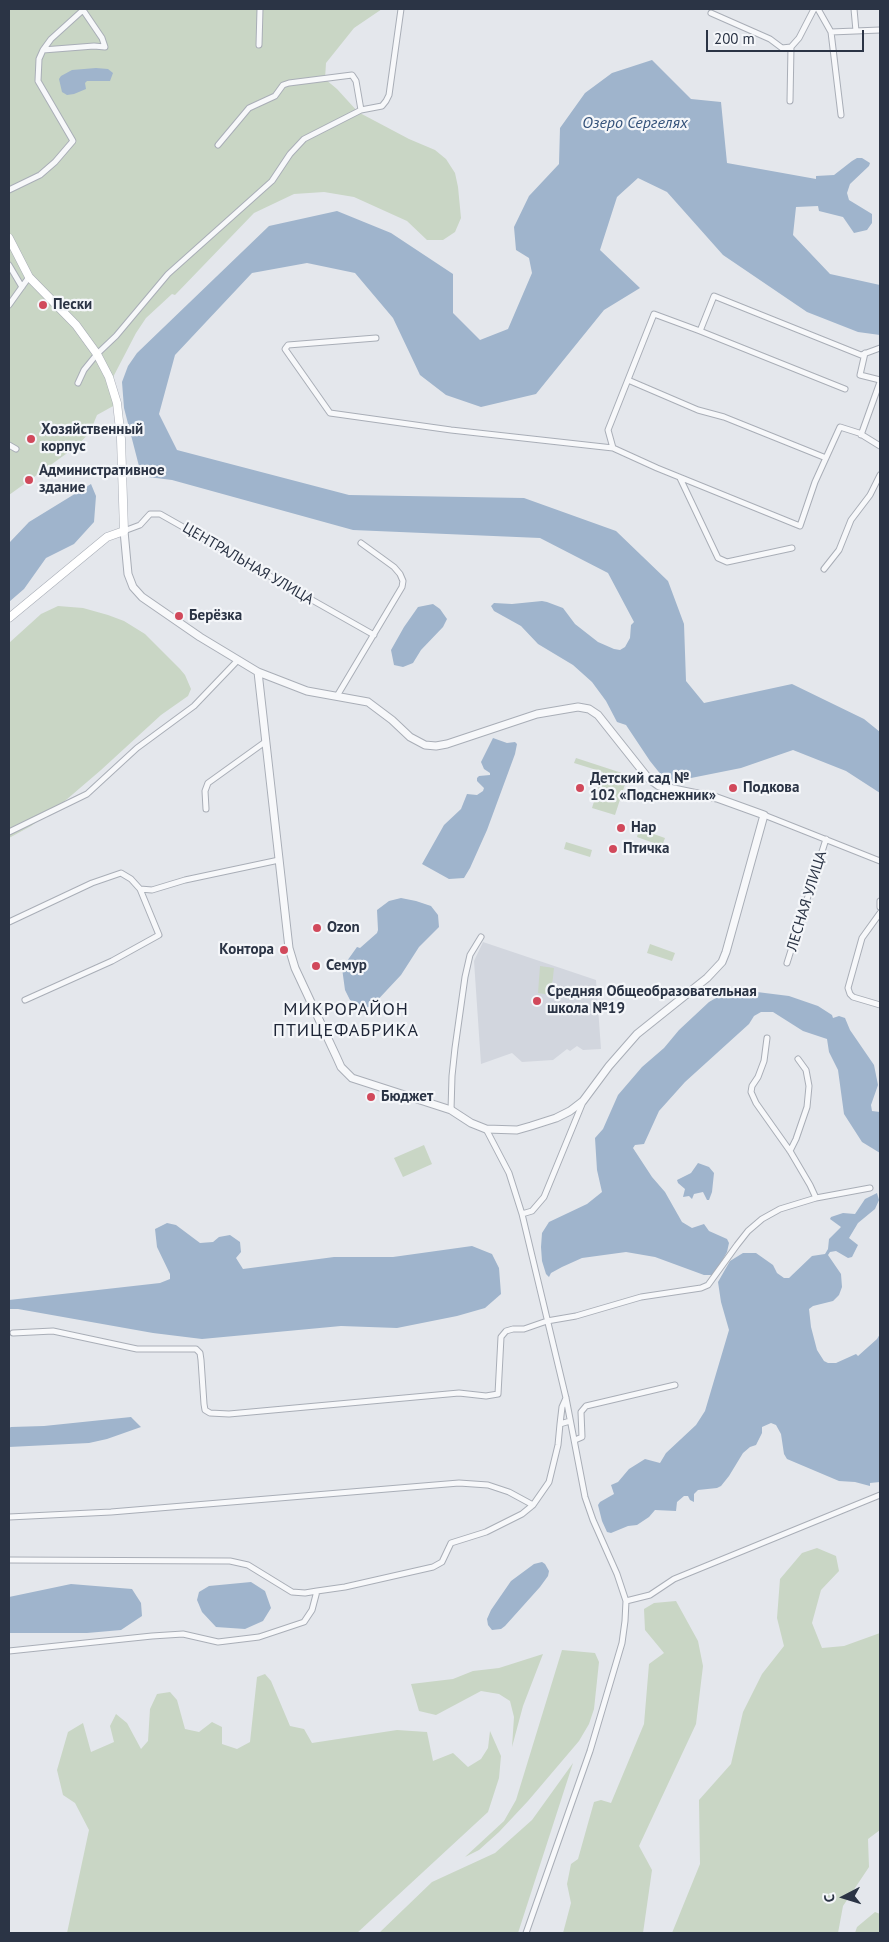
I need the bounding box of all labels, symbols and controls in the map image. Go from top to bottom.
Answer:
scale bar [709,20,866,52]
text: 200 m [714,29,755,48]
water label: Озеро Сергелях [582,113,688,133]
place label: Пески [53,296,92,314]
marker: Пески [37,299,49,311]
place label: Хозяйственный корпус [41,421,143,456]
marker: Хозяйственный корпус [25,433,37,445]
place label: Административное здание [39,462,165,497]
marker: Административное здание [23,474,35,486]
street label: ЦЕНТРАЛЬНАЯ УЛИЦА [179,519,317,609]
place label: Берёзка [189,607,242,625]
marker: Берёзка [173,610,185,622]
place label: Детский сад № 102 «Подснежник» [590,770,716,805]
place label: Подкова [743,779,799,797]
marker: Детский сад № 102 «Подснежник» [574,782,586,794]
marker: Подкова [727,782,739,794]
place label: Нар [631,819,656,837]
marker: Нар [615,822,627,834]
place label: Птичка [623,840,669,858]
marker: Птичка [607,843,619,855]
street label: ЛЕСНАЯ УЛИЦА [783,849,831,953]
place label: Ozon [327,919,360,937]
marker: Ozon [311,922,323,934]
place label: Контора [219,941,274,959]
marker: Контора [278,944,290,956]
place label: Семур [326,957,367,975]
marker: Семур [310,960,322,972]
place label: Средняя Общеобразовательная школа №19 [547,983,757,1018]
marker: Средняя Общеобразовательная школа №19 [531,995,543,1007]
district label: МИКРОРАЙОН ПТИЦЕФАБРИКА [272,999,420,1042]
place label: Бюджет [381,1088,433,1106]
marker: Бюджет [365,1091,377,1103]
north arrow [819,1872,869,1922]
text: С [820,1894,838,1903]

